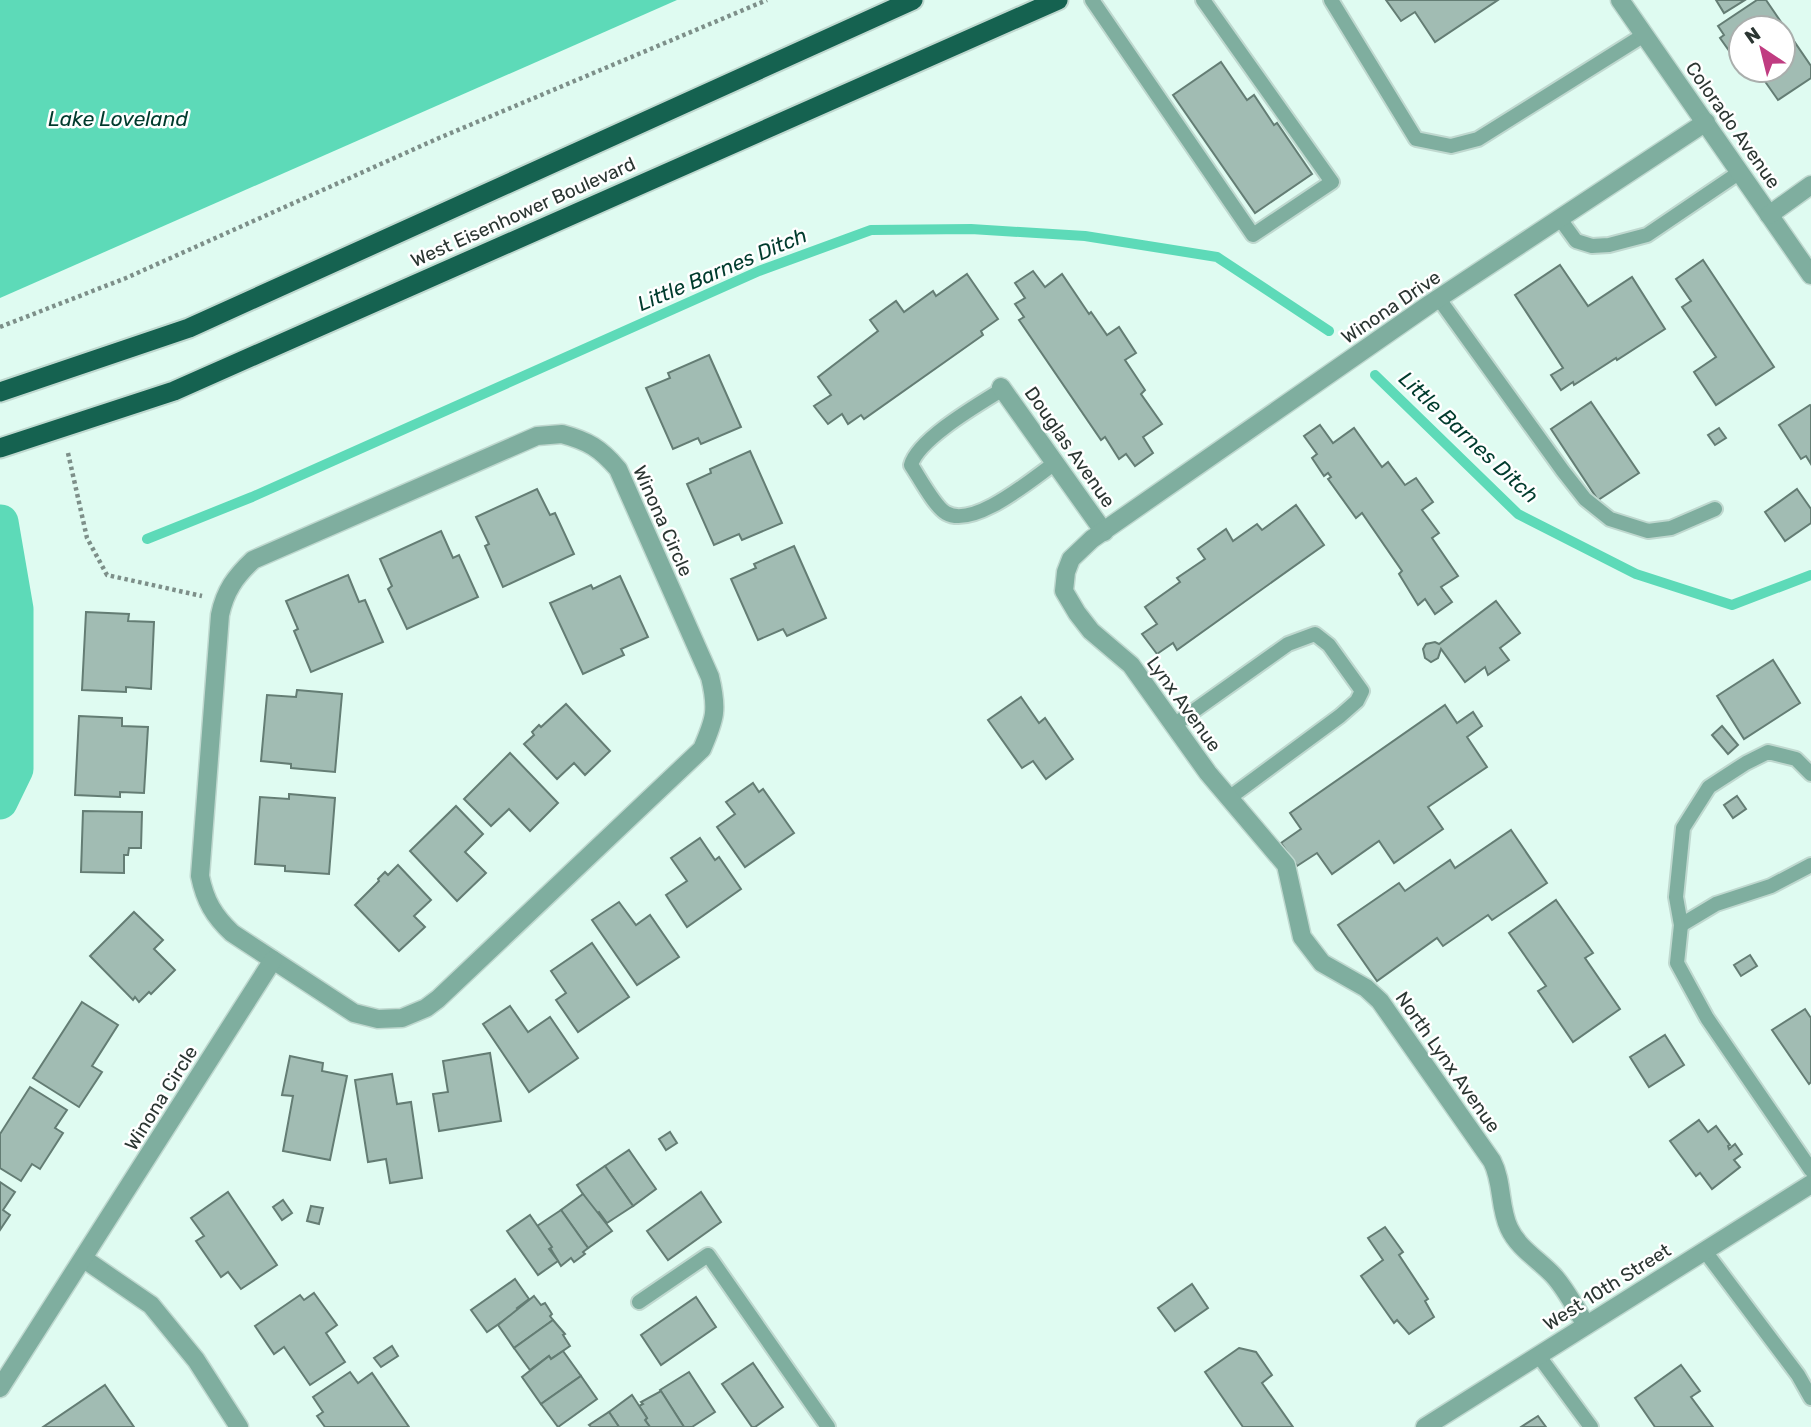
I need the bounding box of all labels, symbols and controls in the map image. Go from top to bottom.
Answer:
north arrow [1727,14,1797,84]
text: N [1740,22,1765,49]
street label: Colorado Avenue [1681,57,1785,193]
water label: Lake Loveland [48,106,188,131]
street label: West Eisenhower Boulevard [407,152,639,272]
water label: Little Barnes Ditch [633,222,811,316]
street label: Winona Drive [1337,265,1445,349]
water label: Little Barnes Ditch [1394,366,1544,508]
street label: Douglas Avenue [1020,382,1120,512]
street label: Winona Circle [628,462,698,580]
street label: Lynx Avenue [1142,652,1226,756]
street label: North Lynx Avenue [1391,987,1505,1137]
street label: Winona Circle [120,1041,202,1155]
street label: West 10th Street [1539,1238,1675,1335]

